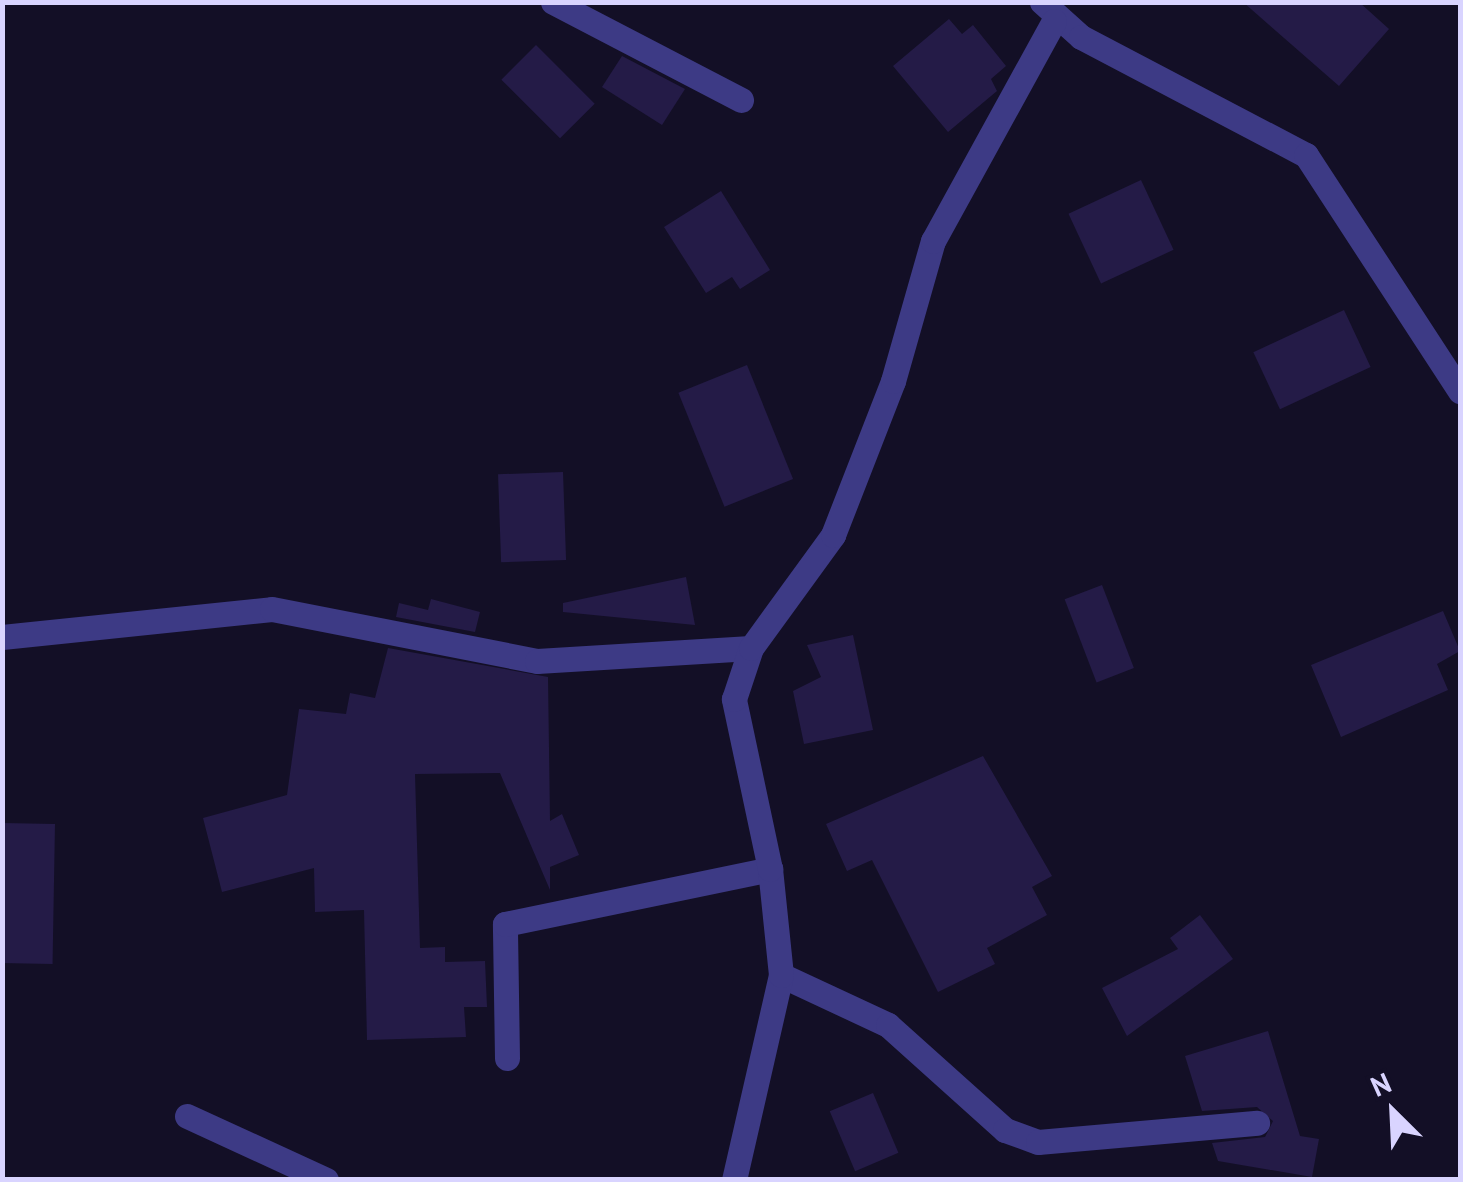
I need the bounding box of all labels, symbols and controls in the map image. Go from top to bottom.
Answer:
north arrow [1343,1062,1443,1162]
text: N [1365,1063,1397,1105]

